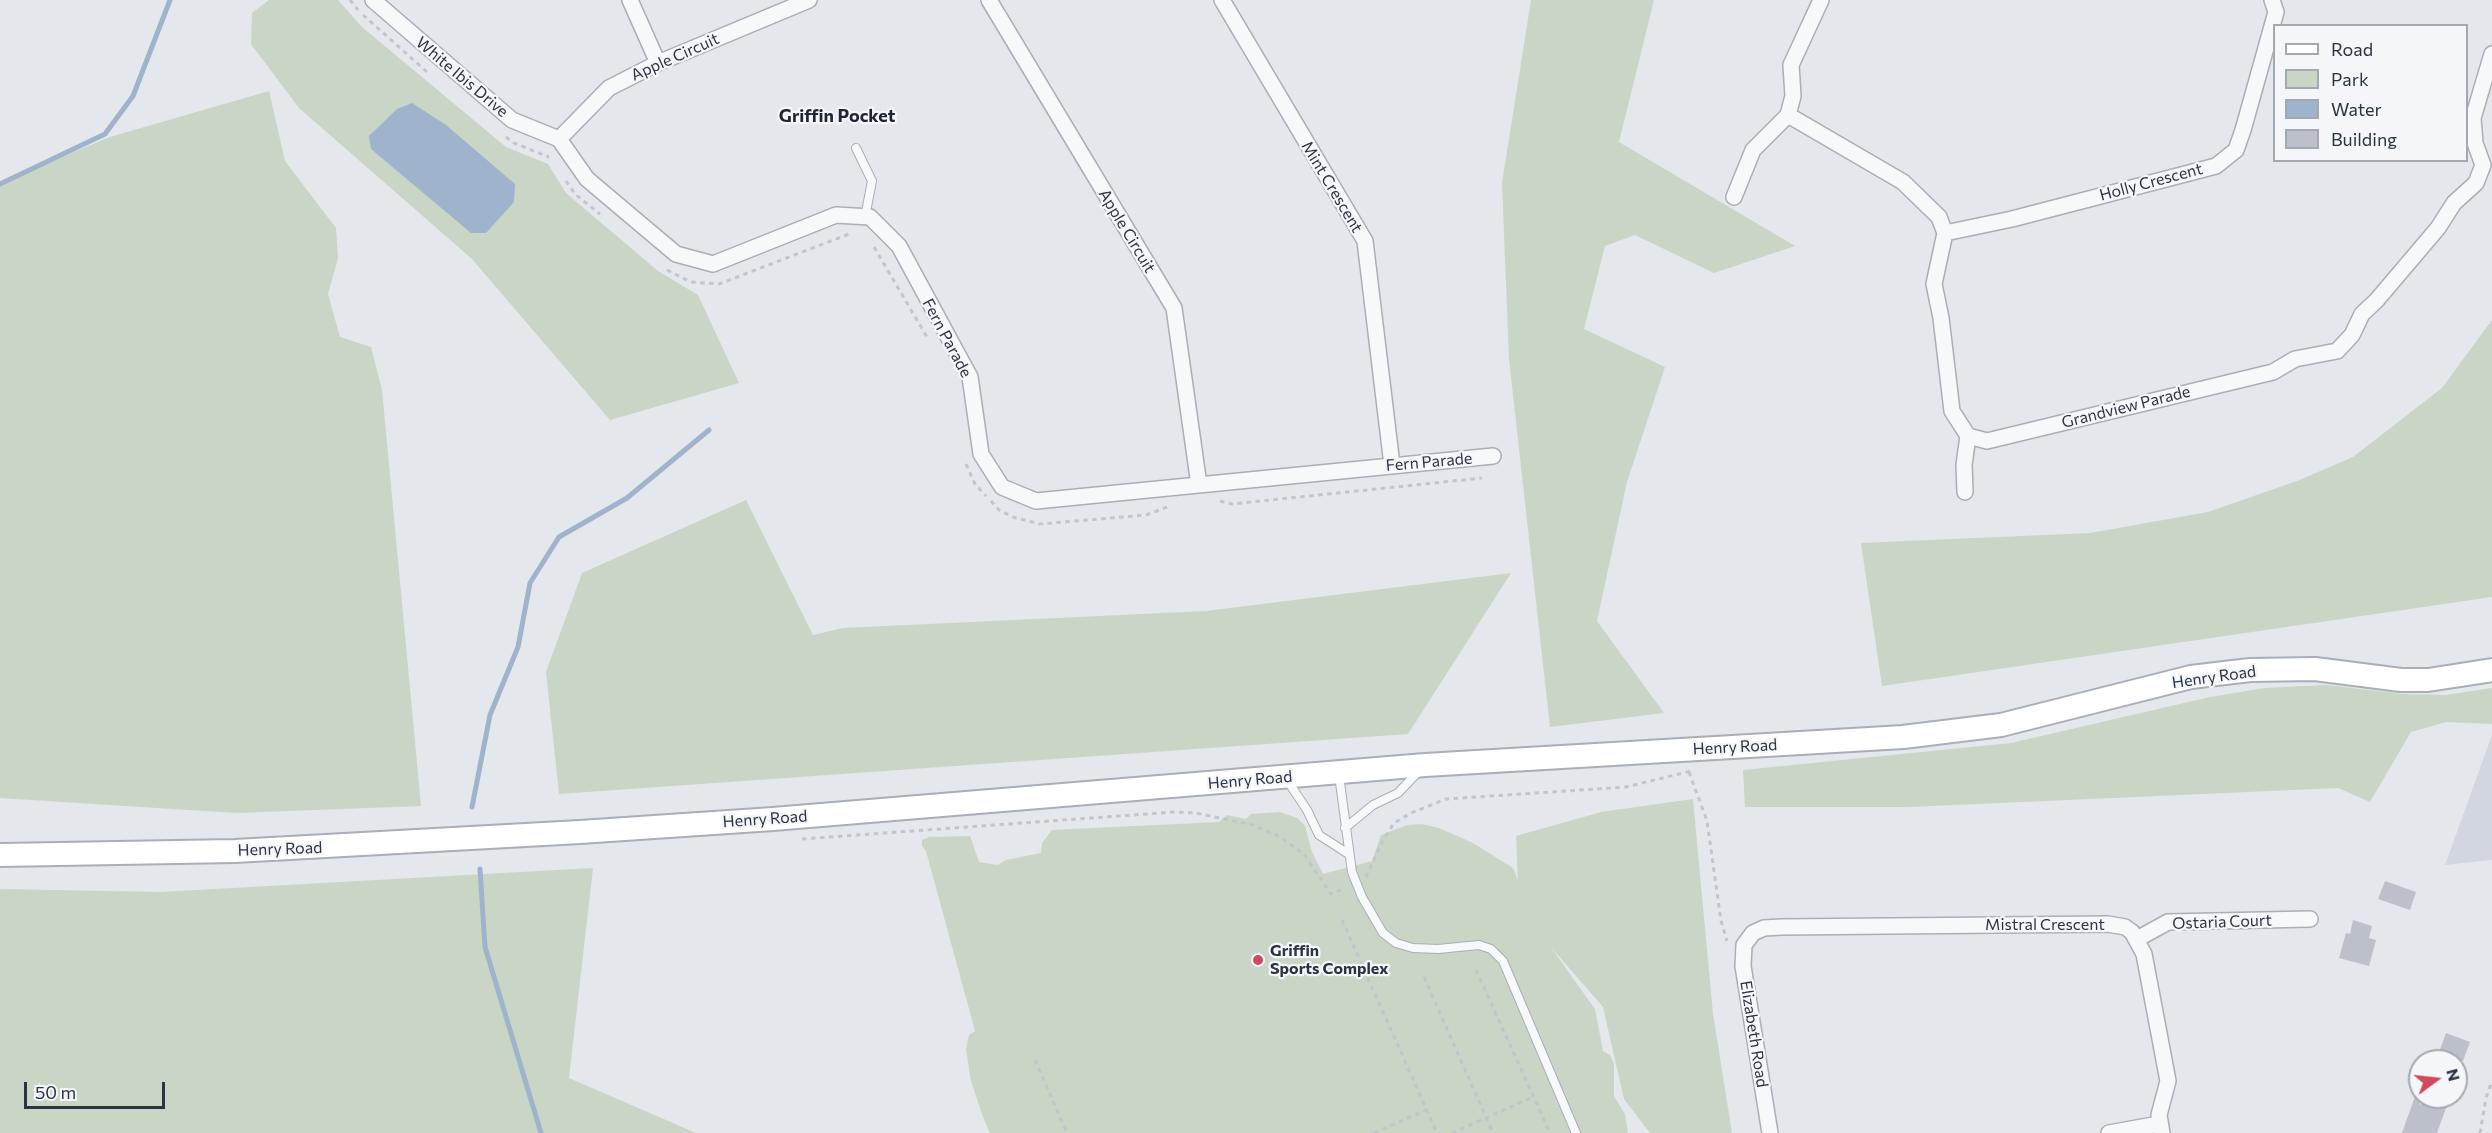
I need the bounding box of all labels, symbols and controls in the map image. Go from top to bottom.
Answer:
legend [2273,24,2468,162]
street label: Apple Circuit [628,29,722,85]
street label: White Ibis Drive [412,33,512,121]
text: Road [2331,38,2373,60]
text: Park [2331,68,2369,90]
text: Water [2331,98,2382,120]
district label: Griffin Pocket [779,105,895,127]
text: Building [2331,128,2397,150]
street label: Mint Crescent [1297,138,1367,236]
street label: Holly Crescent [2097,159,2205,205]
street label: Apple Circuit [1095,186,1159,276]
street label: Fern Parade [918,295,976,381]
street label: Grandview Parade [2060,382,2192,432]
street label: Fern Parade [1385,449,1473,475]
street label: Henry Road [2171,662,2257,692]
street label: Henry Road [1692,735,1778,759]
street label: Henry Road [1207,767,1293,793]
street label: Henry Road [722,806,808,832]
street label: Henry Road [237,838,323,860]
street label: Ostaria Court [2172,911,2272,933]
street label: Mistral Crescent [1985,915,2105,935]
place label: Griffin Sports Complex [1270,941,1388,979]
marker: Griffin Sports Complex [1251,953,1265,967]
street label: Elizabeth Road [1736,979,1772,1089]
north arrow [2408,1049,2468,1109]
text: N [2443,1066,2465,1083]
scale bar [27,1070,168,1108]
text: 50 m [35,1081,76,1103]

